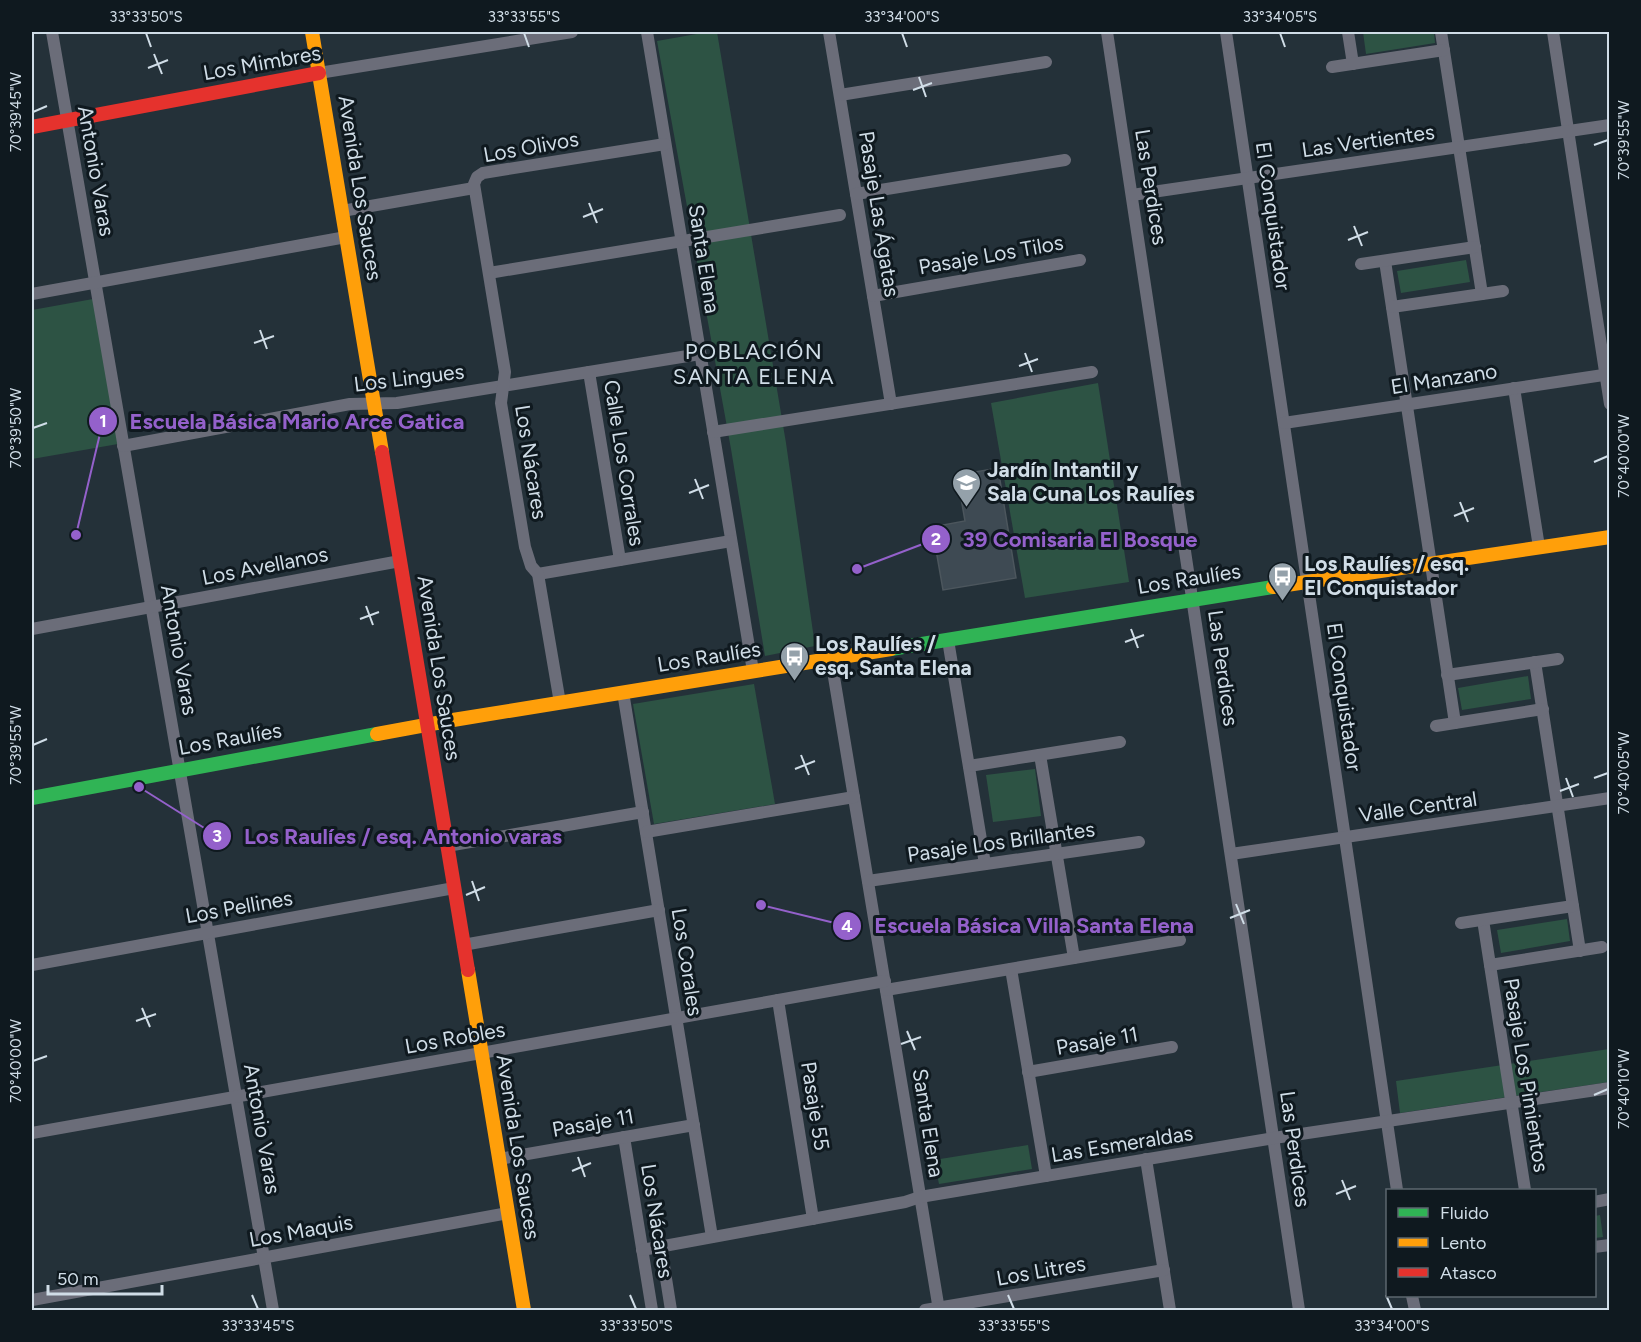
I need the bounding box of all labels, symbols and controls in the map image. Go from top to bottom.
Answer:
text: 33°33'50"S [109,8,183,26]
text: 33°33'55"S [488,8,560,26]
text: 33°34'00"S [864,8,940,26]
text: 33°34'05"S [1243,8,1317,26]
street label: Los Mimbres [201,40,323,85]
text: 70°39'45"W [7,71,25,152]
street label: Avenida Los Sauces [334,94,387,282]
text: 70°39'55"W [1615,100,1633,180]
street label: Antonio Varas [73,104,120,238]
street label: Las Vertientes [1300,119,1436,162]
street label: Los Olivos [481,126,581,167]
street label: Las Perdices [1130,127,1173,247]
street label: Pasaje Las Ágatas [854,129,905,299]
street label: El Conquistador [1251,140,1296,292]
street label: Santa Elena [684,203,725,315]
street label: Pasaje Los Tilos [917,229,1065,280]
district label: POBLACIÓN SANTA ELENA [673,338,835,390]
street label: Los Lingues [352,358,465,397]
street label: El Manzano [1389,358,1499,399]
street label: Calle Los Corrales [599,378,650,548]
text: 70°39'50"W [7,387,25,468]
callout: Escuela Básica Mario Arce Gatica [88,401,477,441]
street label: Los Nácares [510,403,553,521]
text: Escuela Básica Mario Arce Gatica [130,408,464,435]
text: 1 [99,410,107,432]
text: 70°40'00"W [1615,414,1633,498]
place label: Jardín Intantil y Sala Cuna Los Raulíes [987,457,1195,506]
school or university icon: Jardín Intantil y Sala Cuna Los Raulíes [950,466,982,508]
callout: 39 Comisaria El Bosque [921,519,1209,559]
text: 39 Comisaria El Bosque [963,526,1197,553]
text: 2 [931,528,941,550]
street label: Los Avellanos [200,541,330,590]
place label: Los Raulíes / esq. El Conquistador [1304,551,1469,600]
street label: Los Raulíes [1135,558,1242,599]
bus stop icon: Los Raulíes / esq. El Conquistador [1267,560,1299,602]
street label: Avenida Los Sauces [413,574,466,762]
street label: Antonio Varas [156,583,203,717]
street label: Las Perdices [1203,608,1244,728]
street label: El Conquistador [1322,621,1367,773]
place label: Los Raulíes / esq. Santa Elena [815,631,972,680]
street label: Los Raulíes [655,636,762,677]
bus stop icon: Los Raulíes / esq. Santa Elena [778,640,810,682]
text: 70°39'55"W [7,705,25,785]
street label: Los Raulíes [176,717,283,760]
text: 70°40'05"W [1615,731,1633,814]
street label: Valle Central [1357,786,1479,827]
callout: Los Raulíes / esq. Antonio varas [202,816,574,856]
street label: Pasaje Los Brillantes [906,816,1096,867]
text: Los Raulíes / esq. Antonio varas [244,823,562,850]
text: 3 [212,825,222,847]
street label: Los Pellines [183,885,295,928]
street label: Los Corales [667,906,708,1018]
callout: Escuela Básica Villa Santa Elena [832,906,1206,946]
text: Escuela Básica Villa Santa Elena [874,912,1194,939]
text: 4 [841,915,853,937]
street label: Pasaje Los Pimientos [1499,976,1554,1174]
street label: Los Robles [403,1016,507,1059]
text: 70°40'00"W [7,1019,25,1103]
street label: Pasaje 11 [1054,1021,1140,1060]
text: 70°40'10"W [1615,1048,1633,1129]
street label: Avenida Los Sauces [492,1053,545,1241]
street label: Pasaje 55 [796,1060,835,1152]
street label: Antonio Varas [239,1062,286,1196]
street label: Santa Elena [908,1067,949,1179]
street label: Las Perdices [1275,1089,1316,1209]
street label: Pasaje 11 [550,1103,636,1142]
street label: Las Esmeraldas [1049,1120,1195,1167]
street label: Los Nácares [636,1162,679,1280]
legend [1386,1189,1596,1297]
text: Fluido [1440,1202,1489,1224]
street label: Los Maquis [247,1209,355,1252]
text: Lento [1440,1232,1486,1254]
street label: Los Litres [994,1250,1087,1291]
scale bar [48,1258,162,1296]
text: Atasco [1440,1262,1497,1284]
text: 50 m [57,1268,99,1290]
text: 33°33'45"S [221,1317,295,1335]
text: 33°33'50"S [599,1317,673,1335]
text: 33°33'55"S [978,1317,1050,1335]
text: 33°34'00"S [1354,1317,1430,1335]

